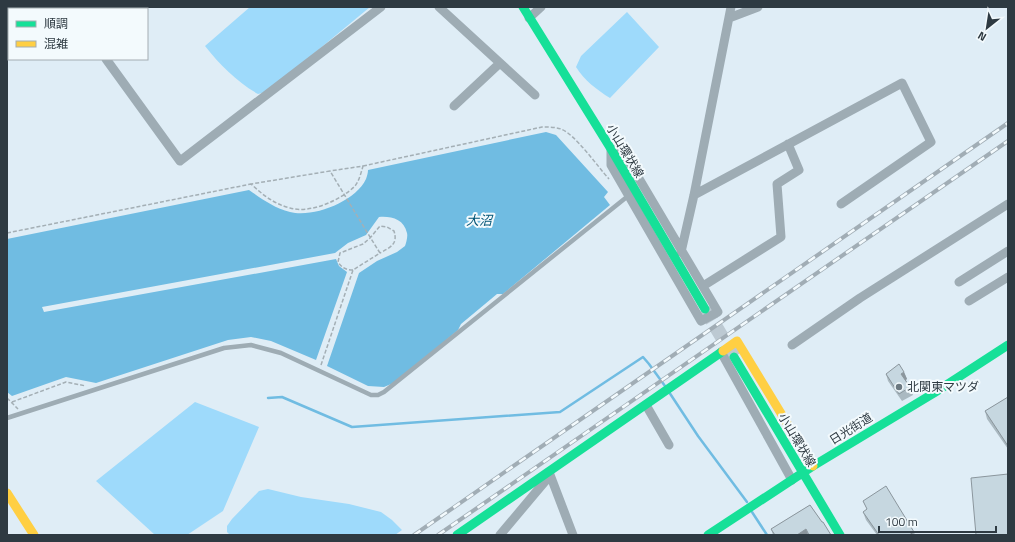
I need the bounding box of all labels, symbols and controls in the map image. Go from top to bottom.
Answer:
legend [8,8,148,60]
north arrow [967,8,1007,48]
text: 順調 [44,14,68,33]
text: N [975,28,989,45]
text: 混雑 [44,34,68,53]
street label: 小山環状線 [602,120,649,181]
water label: 大沼 [466,210,494,230]
place label: 北関東マツダ [907,377,979,396]
marker: 北関東マツダ [894,382,904,392]
street label: 日光街道 [825,408,876,449]
street label: 小山環状線 [774,409,821,470]
scale bar [879,508,996,534]
text: 100 m [885,512,918,531]

